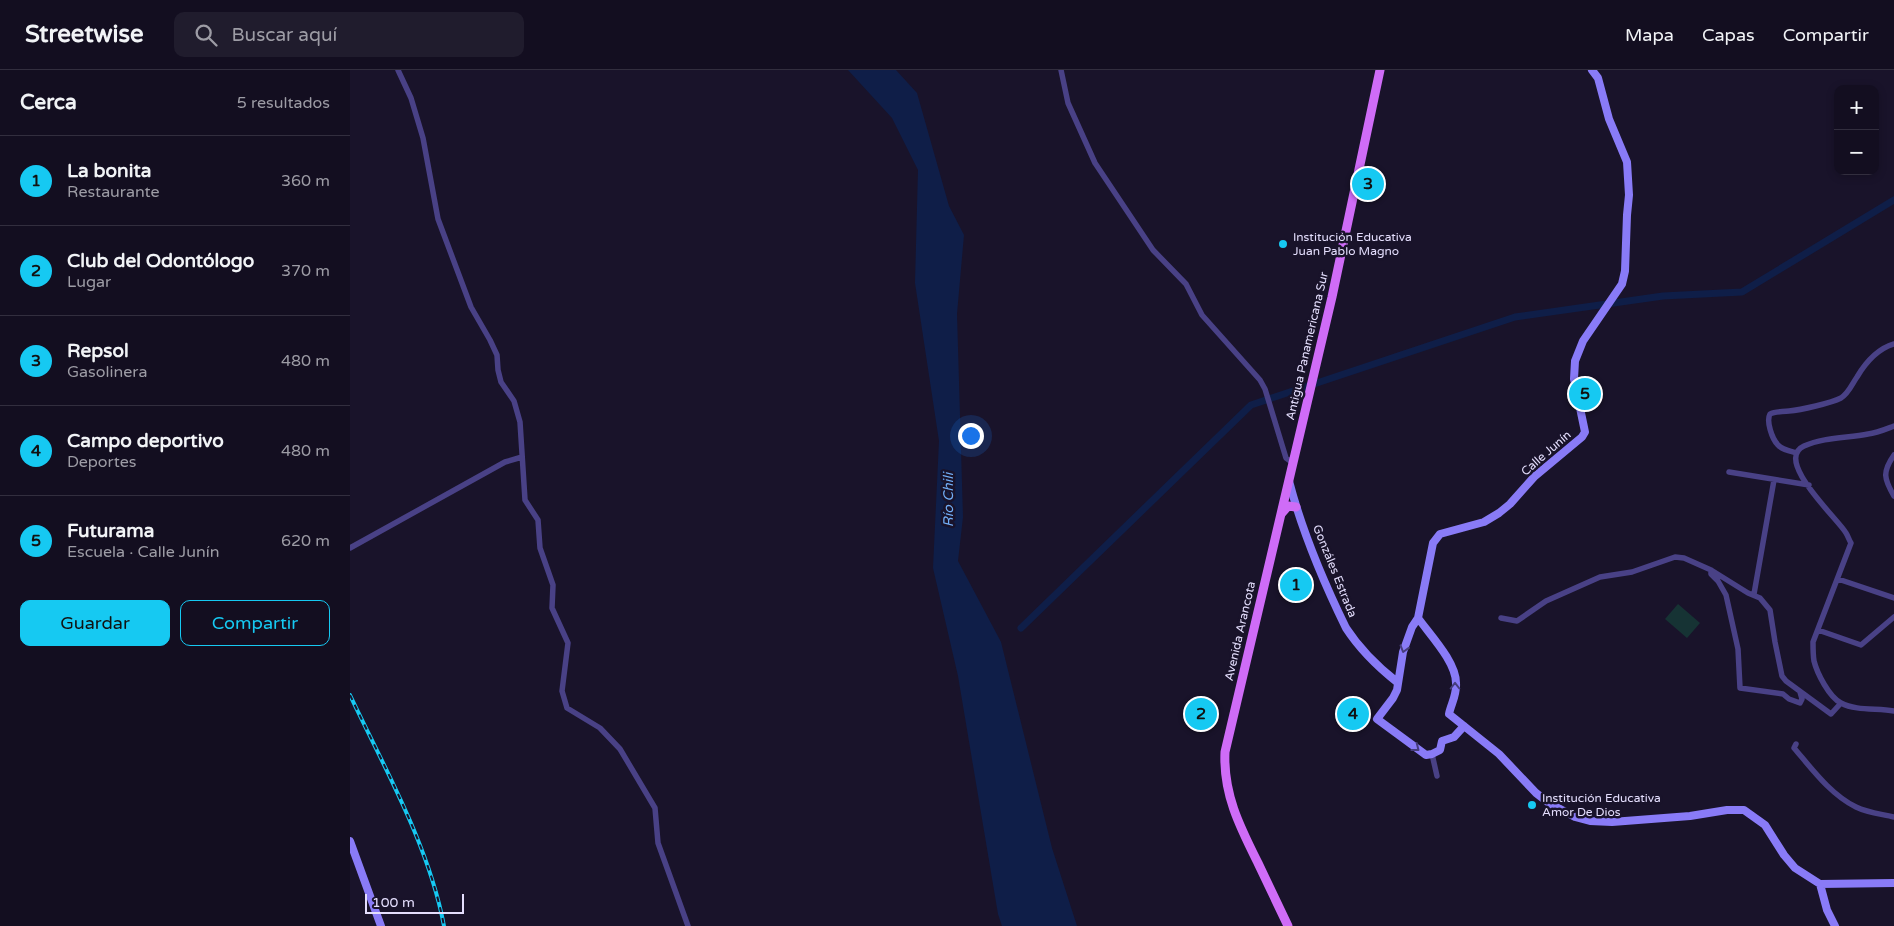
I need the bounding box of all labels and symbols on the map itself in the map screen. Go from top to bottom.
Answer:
pin: 3 [1352,165,1384,203]
place label: Institución Educativa Juan Pablo Magno [1293,230,1412,258]
marker: Institución Educativa Juan Pablo Magno [1277,238,1289,250]
street label: Antigua Panamericana Sur [1283,270,1331,422]
pin: 5 [1569,375,1601,413]
your location [958,423,984,449]
street label: Calle Junín [1518,428,1574,478]
water label: Río Chili [940,471,957,527]
street label: Gonzáles Estrada [1310,523,1360,619]
pin: 1 [1280,566,1312,604]
street label: Avenida Arancota [1222,580,1258,682]
one-way arrow [1400,644,1410,653]
one-way arrow [1450,682,1460,690]
pin: 2 [1185,695,1217,733]
pin: 4 [1337,695,1369,733]
one-way arrow [1410,743,1419,751]
place label: Institución Educativa Amor De Dios [1542,791,1661,819]
marker: Institución Educativa Amor De Dios [1526,799,1538,811]
scale bar [365,891,464,914]

